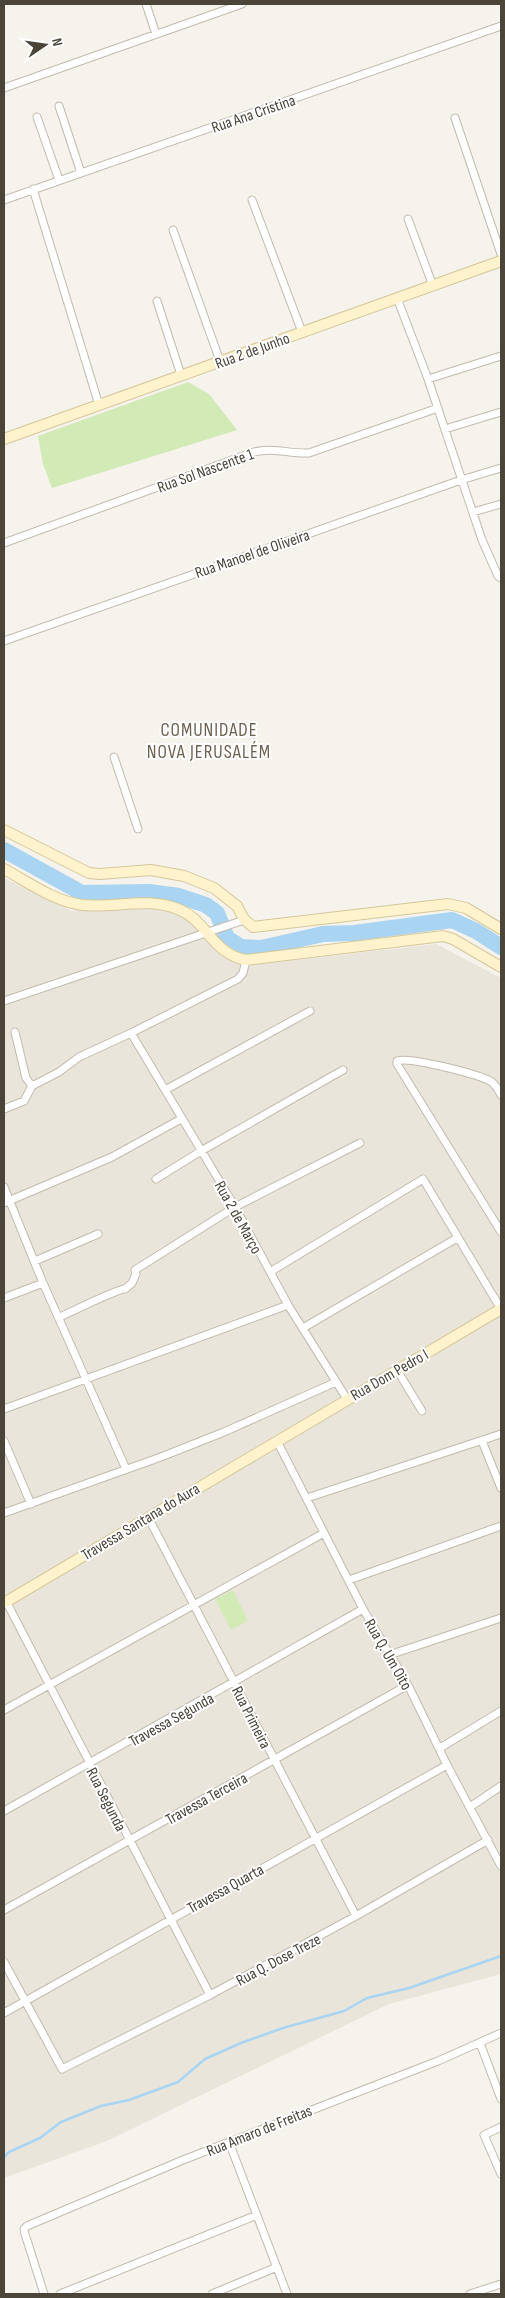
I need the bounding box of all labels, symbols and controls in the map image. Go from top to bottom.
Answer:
north arrow [20,20,70,70]
text: N [48,37,66,48]
street label: Rua Ana Cristina [209,91,298,138]
street label: Rua 2 de Junho [213,329,292,374]
street label: Rua Sol Nascente 1 [155,445,257,498]
street label: Rua Manoel de Oliveira [193,526,312,583]
district label: COMUNIDADE NOVA JERUSALÉM [147,719,271,764]
street label: Rua 2 de Março [210,1178,266,1258]
street label: Rua Dom Pedro I [347,1345,432,1405]
street label: Travessa Santana do Aura [78,1480,203,1565]
street label: Rua Q. Um Oito [360,1616,416,1694]
street label: Rua Primeira [227,1683,274,1752]
street label: Travessa Segunda [126,1689,218,1751]
street label: Rua Segunda [82,1765,130,1835]
street label: Travessa Terceira [163,1769,251,1830]
street label: Travessa Quarta [184,1860,267,1918]
street label: Rua Q. Dose Treze [233,1930,324,1991]
street label: Rua Amaro de Freitas [204,2102,315,2161]

